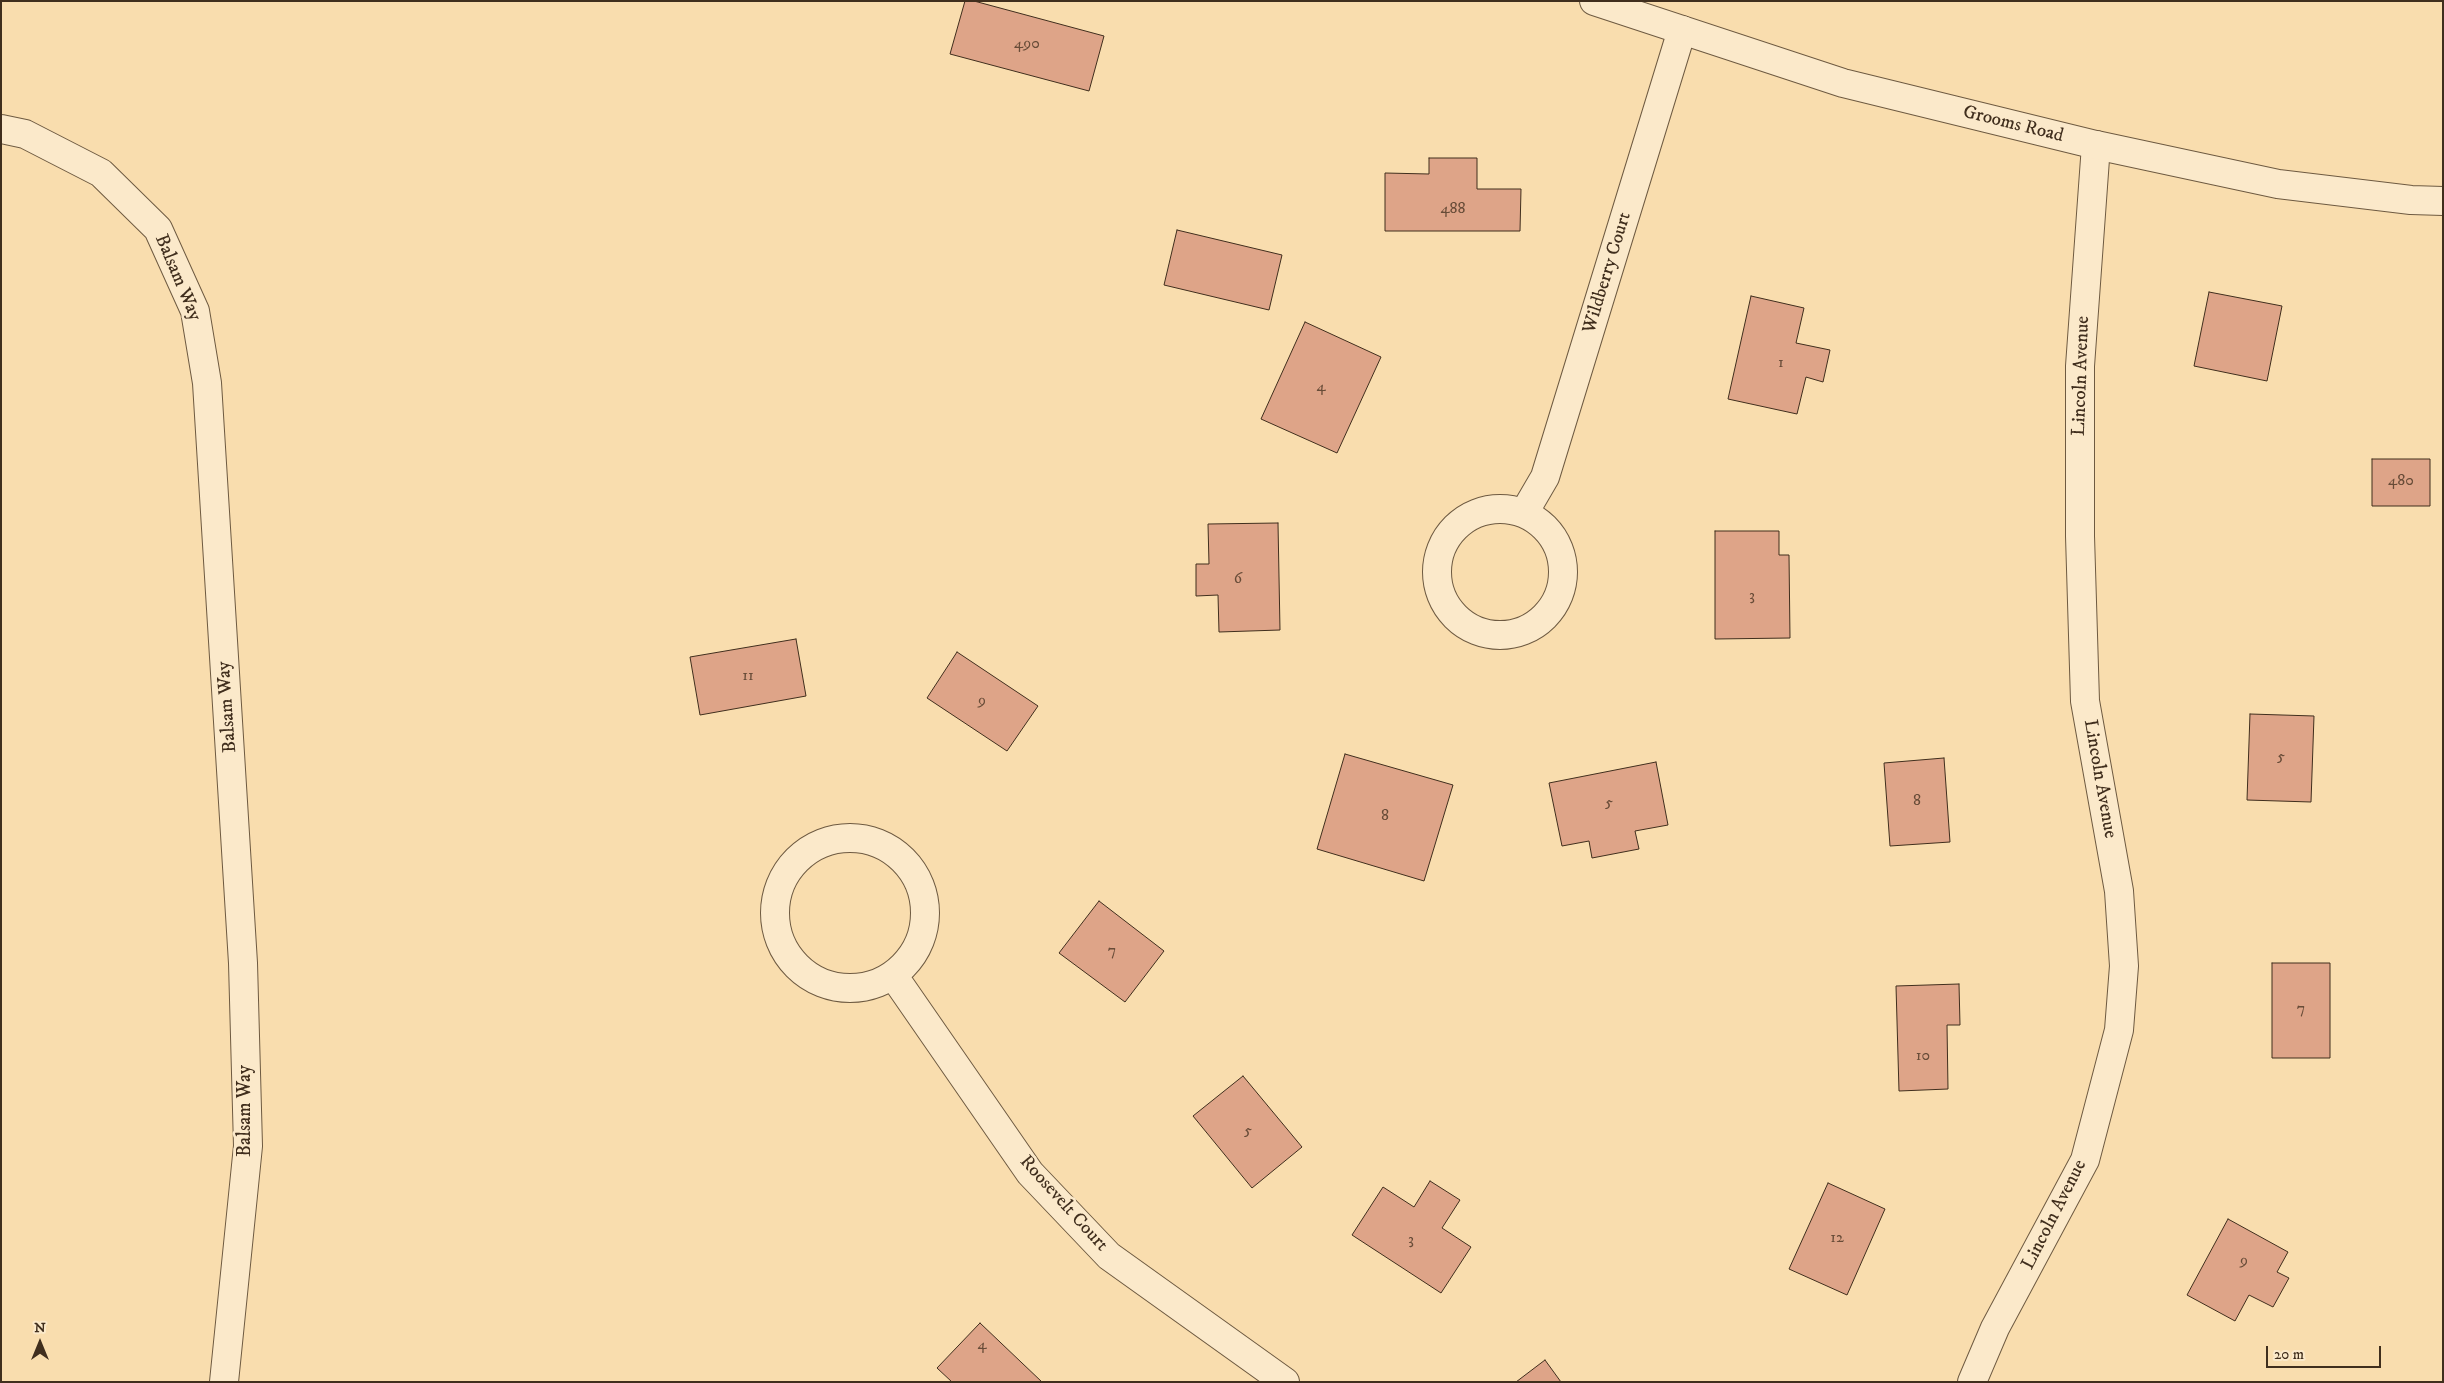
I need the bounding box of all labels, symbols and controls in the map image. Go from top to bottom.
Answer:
house number: 490 [1014,35,1040,55]
street label: Grooms Road [1960,101,2066,149]
house number: 488 [1440,200,1466,220]
street label: Wildberry Court [1579,210,1637,336]
street label: Balsam Way [149,231,205,325]
street label: Lincoln Avenue [2069,315,2095,437]
house number: 1 [1778,354,1784,374]
house number: 4 [1316,378,1326,398]
house number: 480 [2388,472,2414,492]
house number: 6 [1234,570,1242,590]
house number: 3 [1749,587,1755,607]
street label: Balsam Way [213,660,243,754]
house number: 11 [742,667,754,687]
house number: 9 [978,692,986,712]
street label: Lincoln Avenue [2077,718,2121,840]
house number: 5 [2277,748,2285,768]
house number: 8 [1913,792,1921,812]
house number: 5 [1605,794,1613,814]
house number: 8 [1381,807,1389,827]
house number: 7 [1108,942,1116,962]
house number: 7 [2297,1000,2305,1020]
house number: 10 [1916,1047,1930,1067]
street label: Balsam Way [235,1065,257,1157]
house number: 5 [1244,1122,1252,1142]
street label: Roosevelt Court [1014,1151,1112,1257]
street label: Lincoln Avenue [2018,1156,2092,1274]
house number: 12 [1830,1229,1844,1249]
house number: 3 [1408,1231,1414,1251]
house number: 9 [2240,1252,2248,1272]
north arrow [15,1318,65,1368]
text: N [34,1319,46,1337]
house number: 4 [977,1336,987,1356]
scale bar [2269,1336,2384,1368]
text: 20 m [2274,1345,2304,1364]

